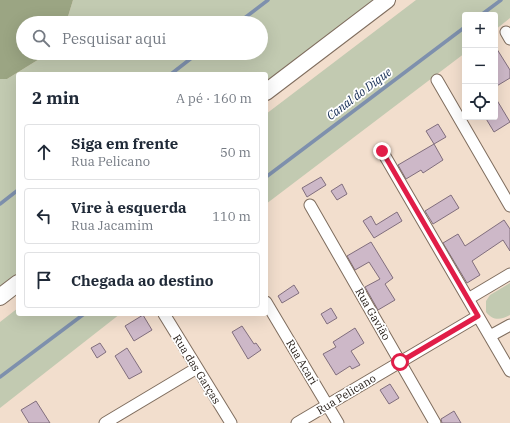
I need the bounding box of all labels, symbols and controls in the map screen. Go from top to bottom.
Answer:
map controls [462,12,498,120]
button: + [462,12,498,48]
search box [16,16,268,60]
icon: search [30,27,52,49]
text: Pesquisar aqui [62,29,166,48]
button: − [462,48,498,84]
water label: Canal do Dique [323,64,395,123]
button: locate [462,84,498,120]
text: 2 min [32,87,80,109]
text: A pé · 160 m [176,90,252,107]
text: Siga em frente [71,134,178,153]
icon: ahead [33,141,55,163]
route end [373,142,391,160]
text: 50 m [220,144,251,161]
text: Rua Pelicano [71,153,150,170]
text: Vire à esquerda [71,198,187,217]
icon: left [33,205,55,227]
text: 110 m [212,208,251,225]
text: Rua Jacamim [71,217,153,234]
icon: arrive [33,269,55,291]
text: Chegada ao destino [71,271,214,290]
street label: Rua Gavião [352,285,394,343]
street label: Rua das Garças [170,332,224,406]
street label: Rua Acari [283,337,321,388]
route start [391,353,409,371]
street label: Rua Pelicano [314,371,378,417]

